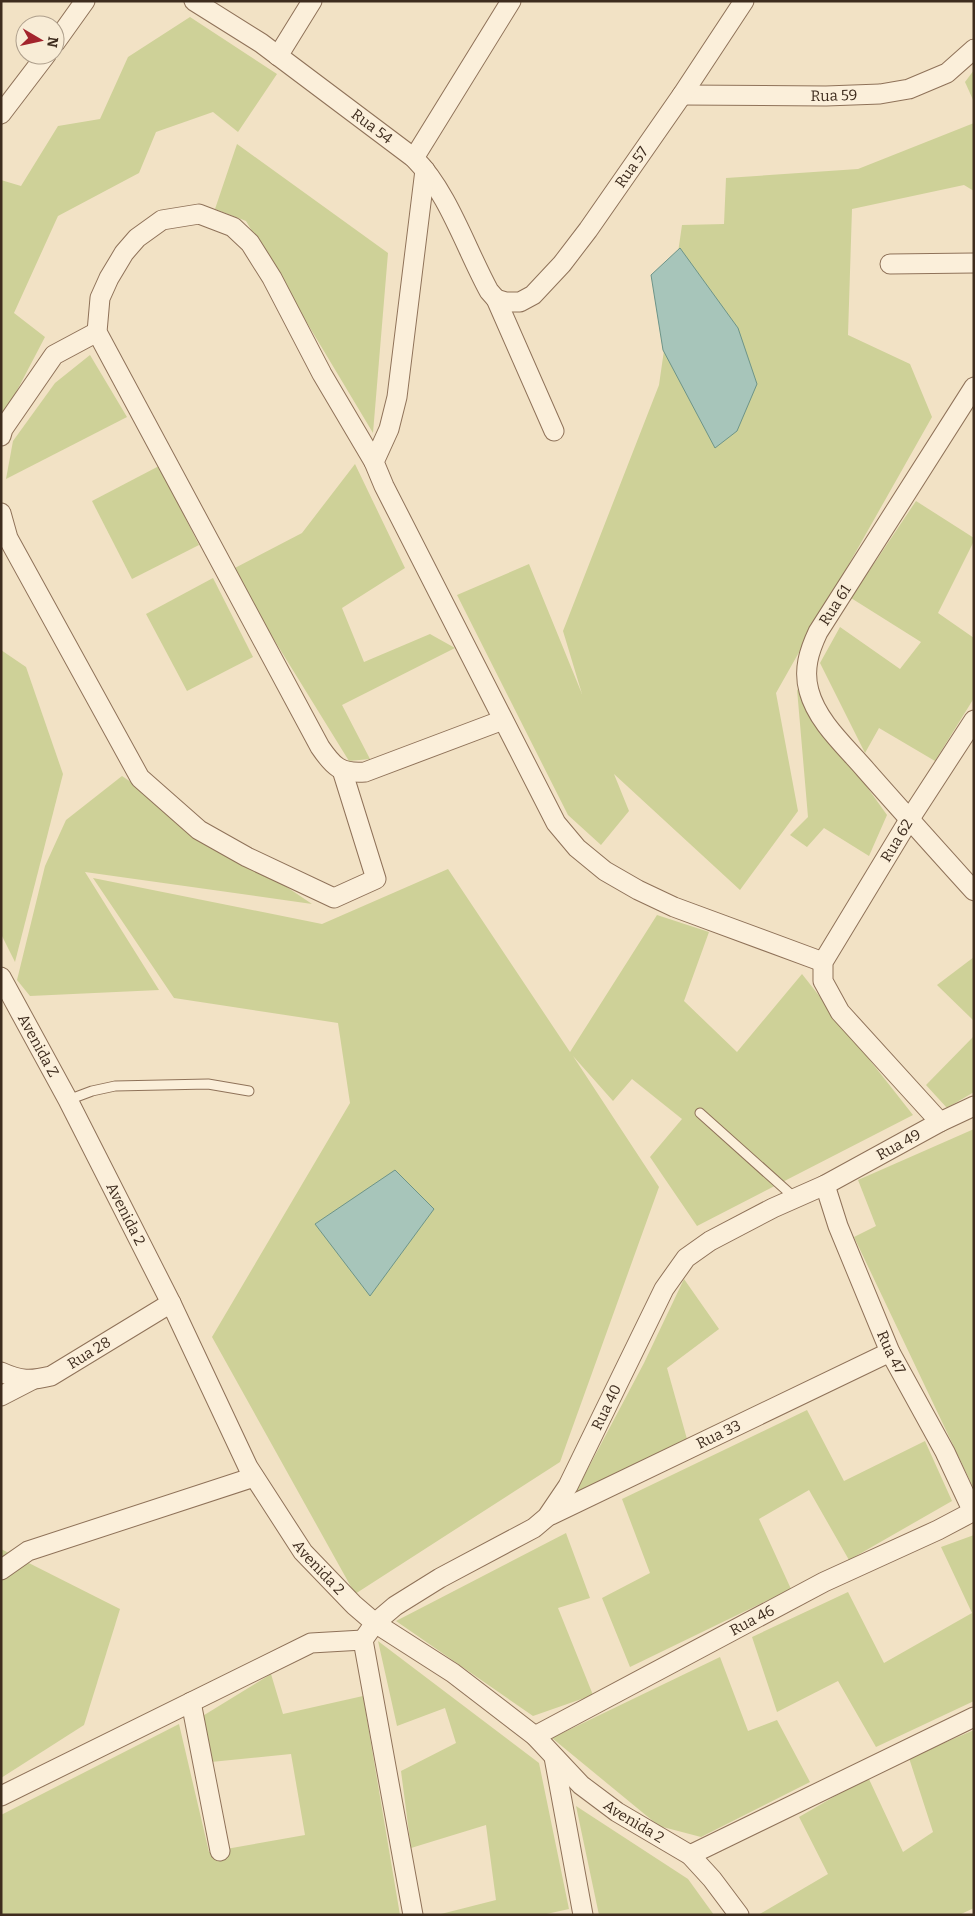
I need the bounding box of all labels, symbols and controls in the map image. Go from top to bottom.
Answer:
north arrow [15,15,65,65]
text: N [43,35,62,49]
street label: Rua 59 [811,86,858,105]
street label: Rua 54 [348,105,396,148]
street label: Rua 57 [611,143,652,191]
street label: Rua 61 [815,581,855,629]
street label: Rua 62 [877,816,916,865]
street label: Avenida Z [14,1011,63,1080]
street label: Rua 49 [873,1125,924,1164]
street label: Avenida 2 [103,1180,149,1248]
street label: Rua 47 [873,1328,910,1378]
street label: Rua 28 [64,1333,114,1373]
street label: Rua 40 [588,1382,625,1433]
street label: Rua 33 [694,1416,744,1453]
street label: Avenida 2 [289,1537,348,1598]
street label: Rua 46 [727,1601,778,1639]
street label: Avenida 2 [600,1796,668,1847]

